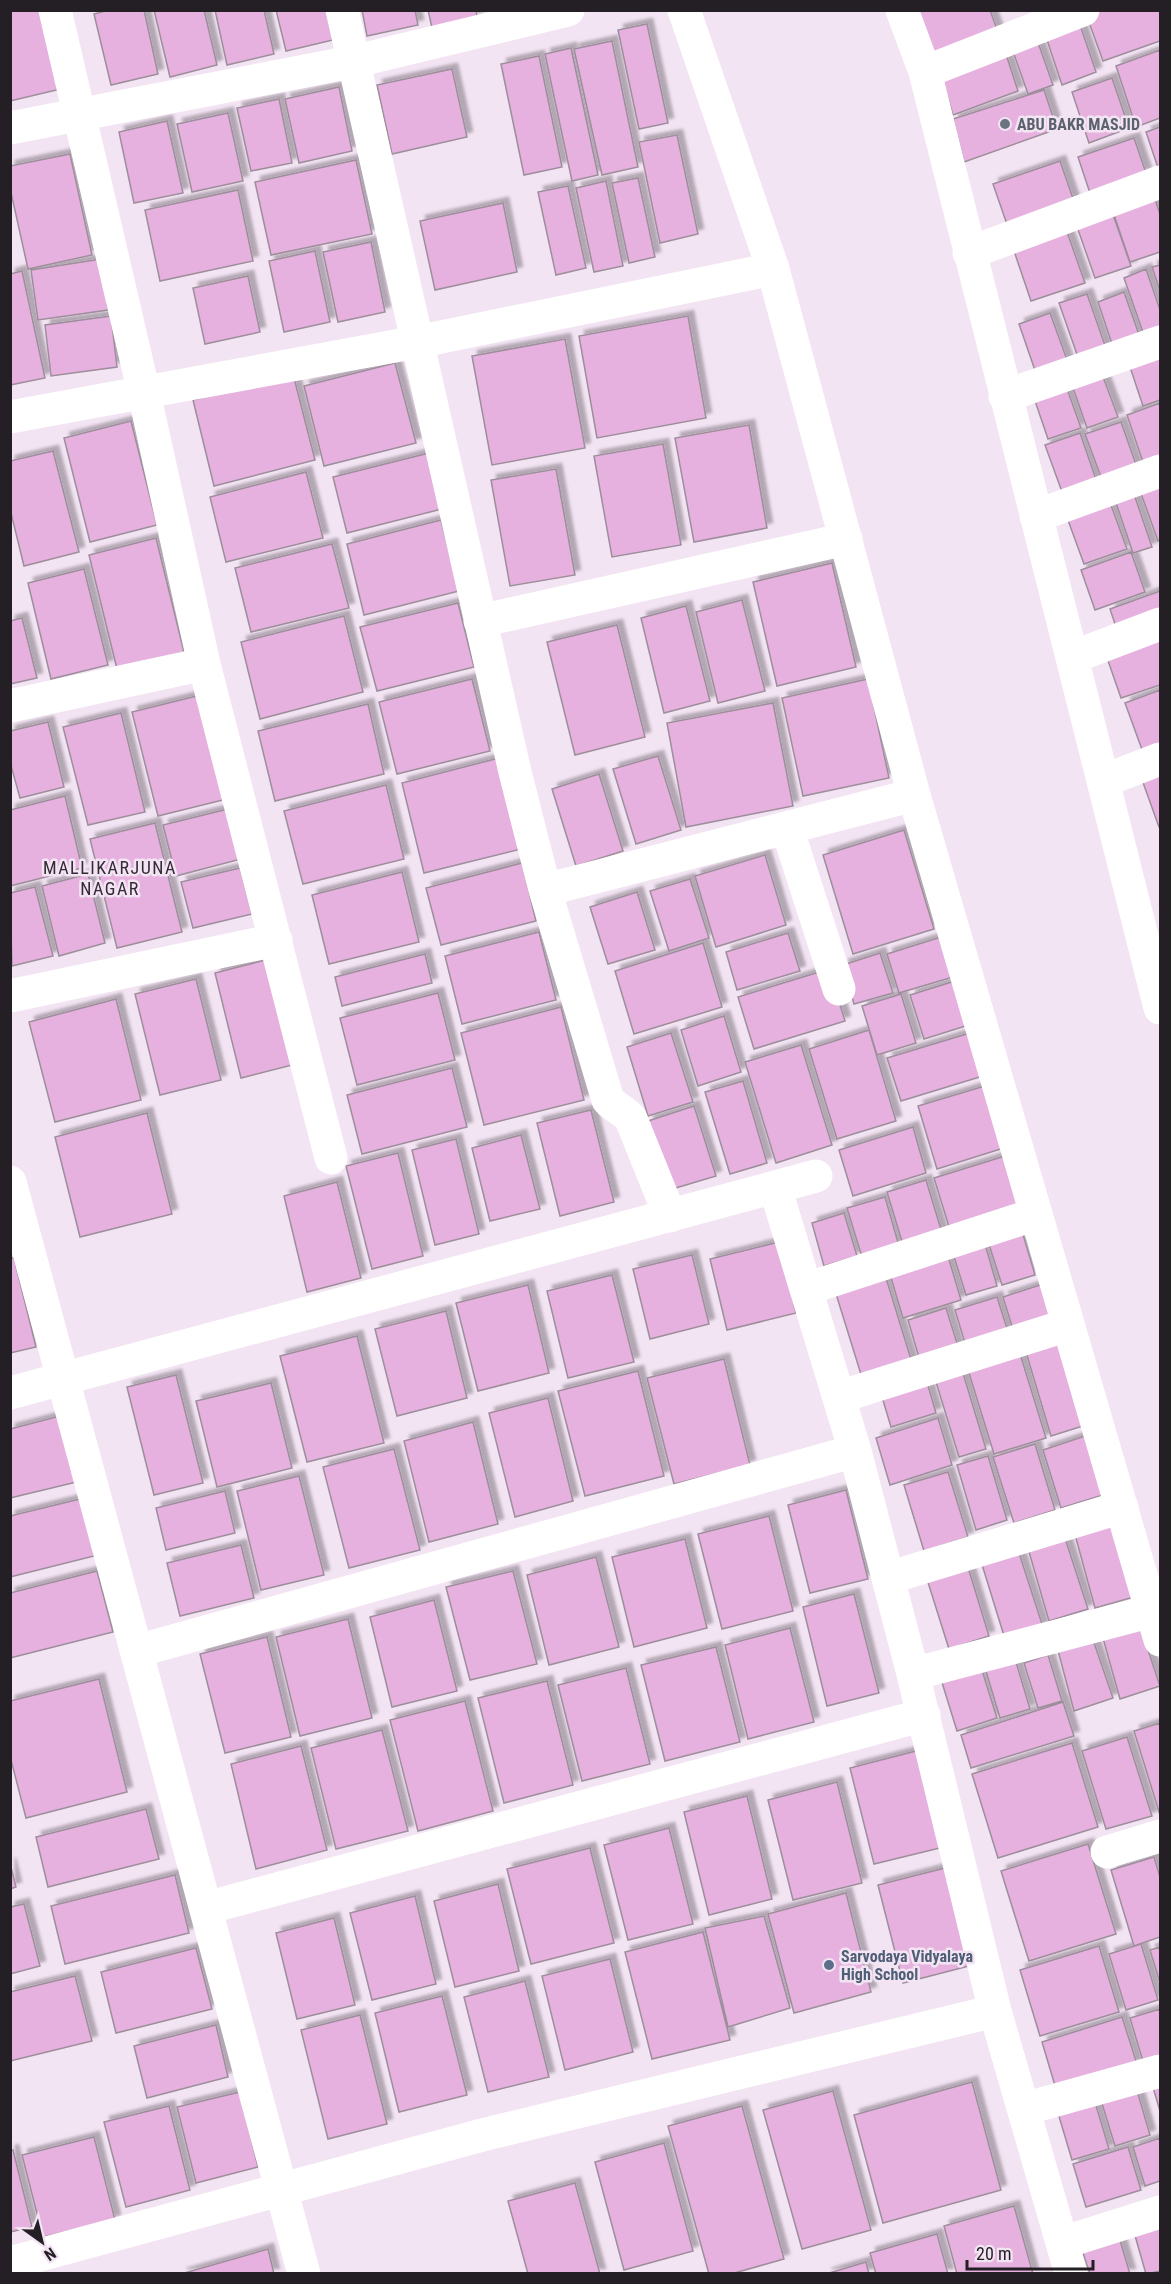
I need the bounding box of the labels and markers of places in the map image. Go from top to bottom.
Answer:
place label: ABU BAKR MASJID [1017,115,1140,134]
marker: ABU BAKR MASJID [998,117,1012,131]
place label: Sarvodaya Vidyalaya High School [841,1947,973,1984]
marker: Sarvodaya Vidyalaya High School [822,1958,836,1972]

